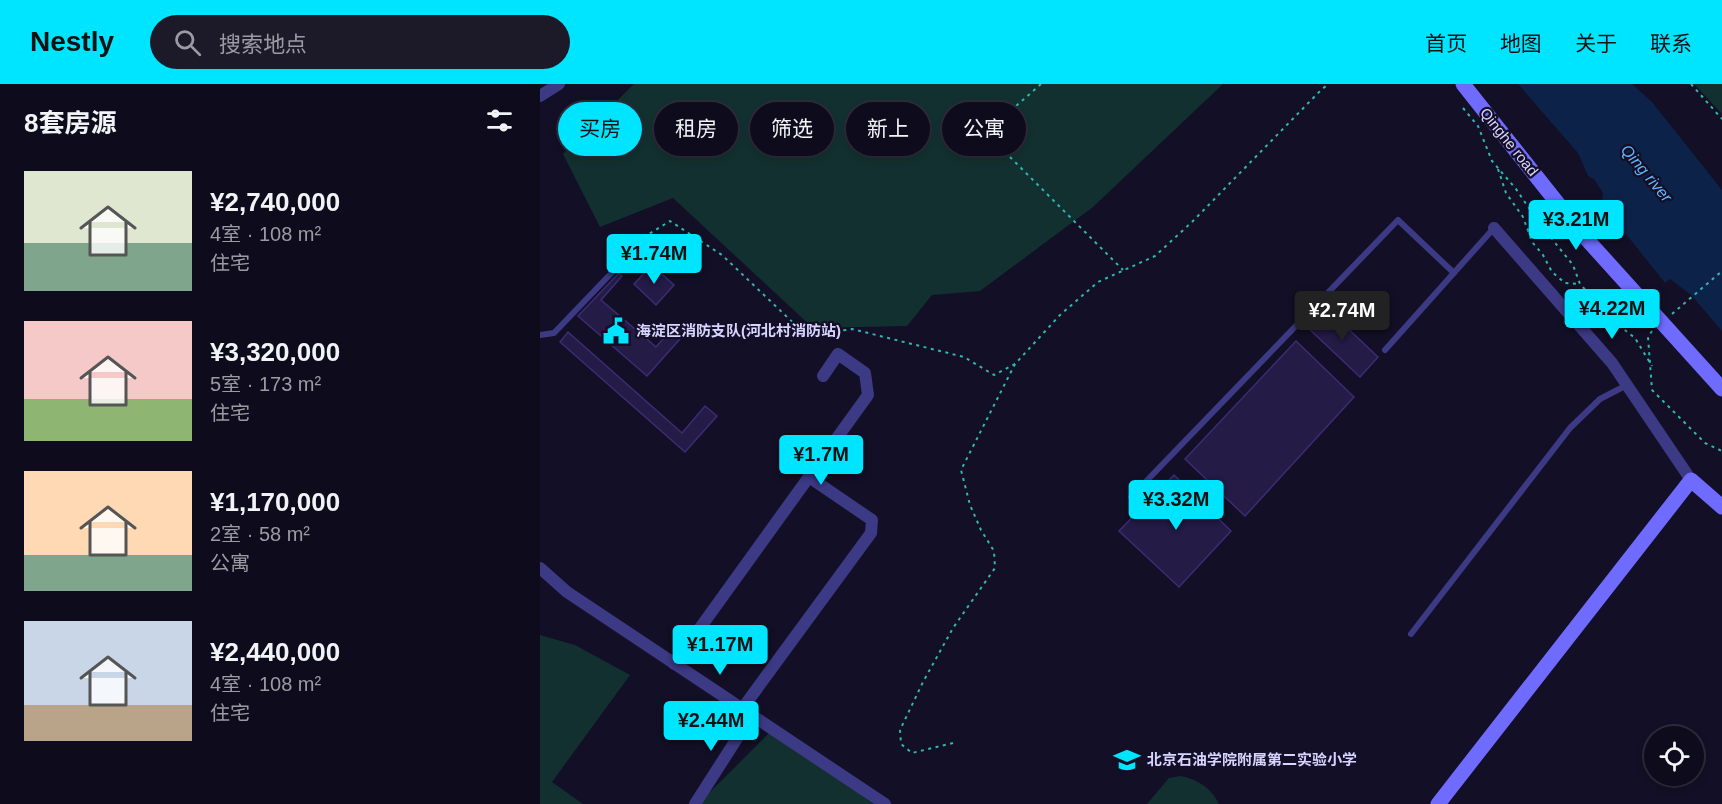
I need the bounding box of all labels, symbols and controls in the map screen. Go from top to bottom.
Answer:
search box [150,15,570,69]
text: Nestly [30,26,114,57]
icon: search [171,26,204,59]
text: 搜索地点 [219,32,307,57]
text: 首页 [1425,32,1467,55]
text: 地图 [1500,32,1542,55]
text: 关于 [1575,32,1617,55]
text: 联系 [1650,32,1692,55]
chip: 买房 [558,102,642,156]
chip: 租房 [654,102,738,156]
chip: 筛选 [750,102,834,156]
chip: 新上 [846,102,930,156]
chip: 公寓 [942,102,1026,156]
icon: filters [483,104,516,137]
street label: Qinghe road [1477,104,1542,179]
text: 8套房源 [24,108,116,138]
water label: Qing river [1618,141,1676,206]
text: ¥2,740,000 [210,187,340,217]
icon: home [72,195,144,267]
pin: ¥3.21M [1527,200,1625,251]
text: ¥3.21M [1543,208,1609,230]
text: 4室 · 108 m² [210,223,321,245]
pin: ¥1.74M [605,234,703,285]
text: ¥1.74M [621,242,687,264]
text: 住宅 [210,252,250,274]
pin: ¥4.22M [1563,289,1661,340]
pin: ¥2.74M [1293,291,1391,342]
text: ¥4.22M [1579,297,1645,319]
text: ¥2.74M [1309,299,1375,321]
public building icon: 海淀区消防支队(河北村消防站) [601,316,631,346]
place label: 海淀区消防支队(河北村消防站) [636,322,841,339]
text: ¥3,320,000 [210,337,340,367]
icon: home [72,345,144,417]
text: 5室 · 173 m² [210,373,321,395]
text: 住宅 [210,402,250,424]
pin: ¥1.7M [779,435,863,486]
text: ¥1.7M [793,443,849,465]
pin: ¥3.32M [1127,480,1225,531]
text: ¥1,170,000 [210,487,340,517]
text: ¥3.32M [1143,488,1209,510]
icon: home [72,495,144,567]
text: 2室 · 58 m² [210,523,310,545]
text: 公寓 [210,552,250,574]
pin: ¥1.17M [671,625,769,676]
text: ¥1.17M [687,633,753,655]
text: ¥2,440,000 [210,637,340,667]
icon: home [72,645,144,717]
text: 4室 · 108 m² [210,673,321,695]
pin: ¥2.44M [662,701,760,752]
text: 住宅 [210,702,250,724]
text: ¥2.44M [678,709,744,731]
map controls [1644,726,1704,786]
button: locate [1644,726,1704,786]
school or university icon: 北京石油学院附属第二实验小学 [1112,745,1142,775]
place label: 北京石油学院附属第二实验小学 [1147,751,1357,768]

